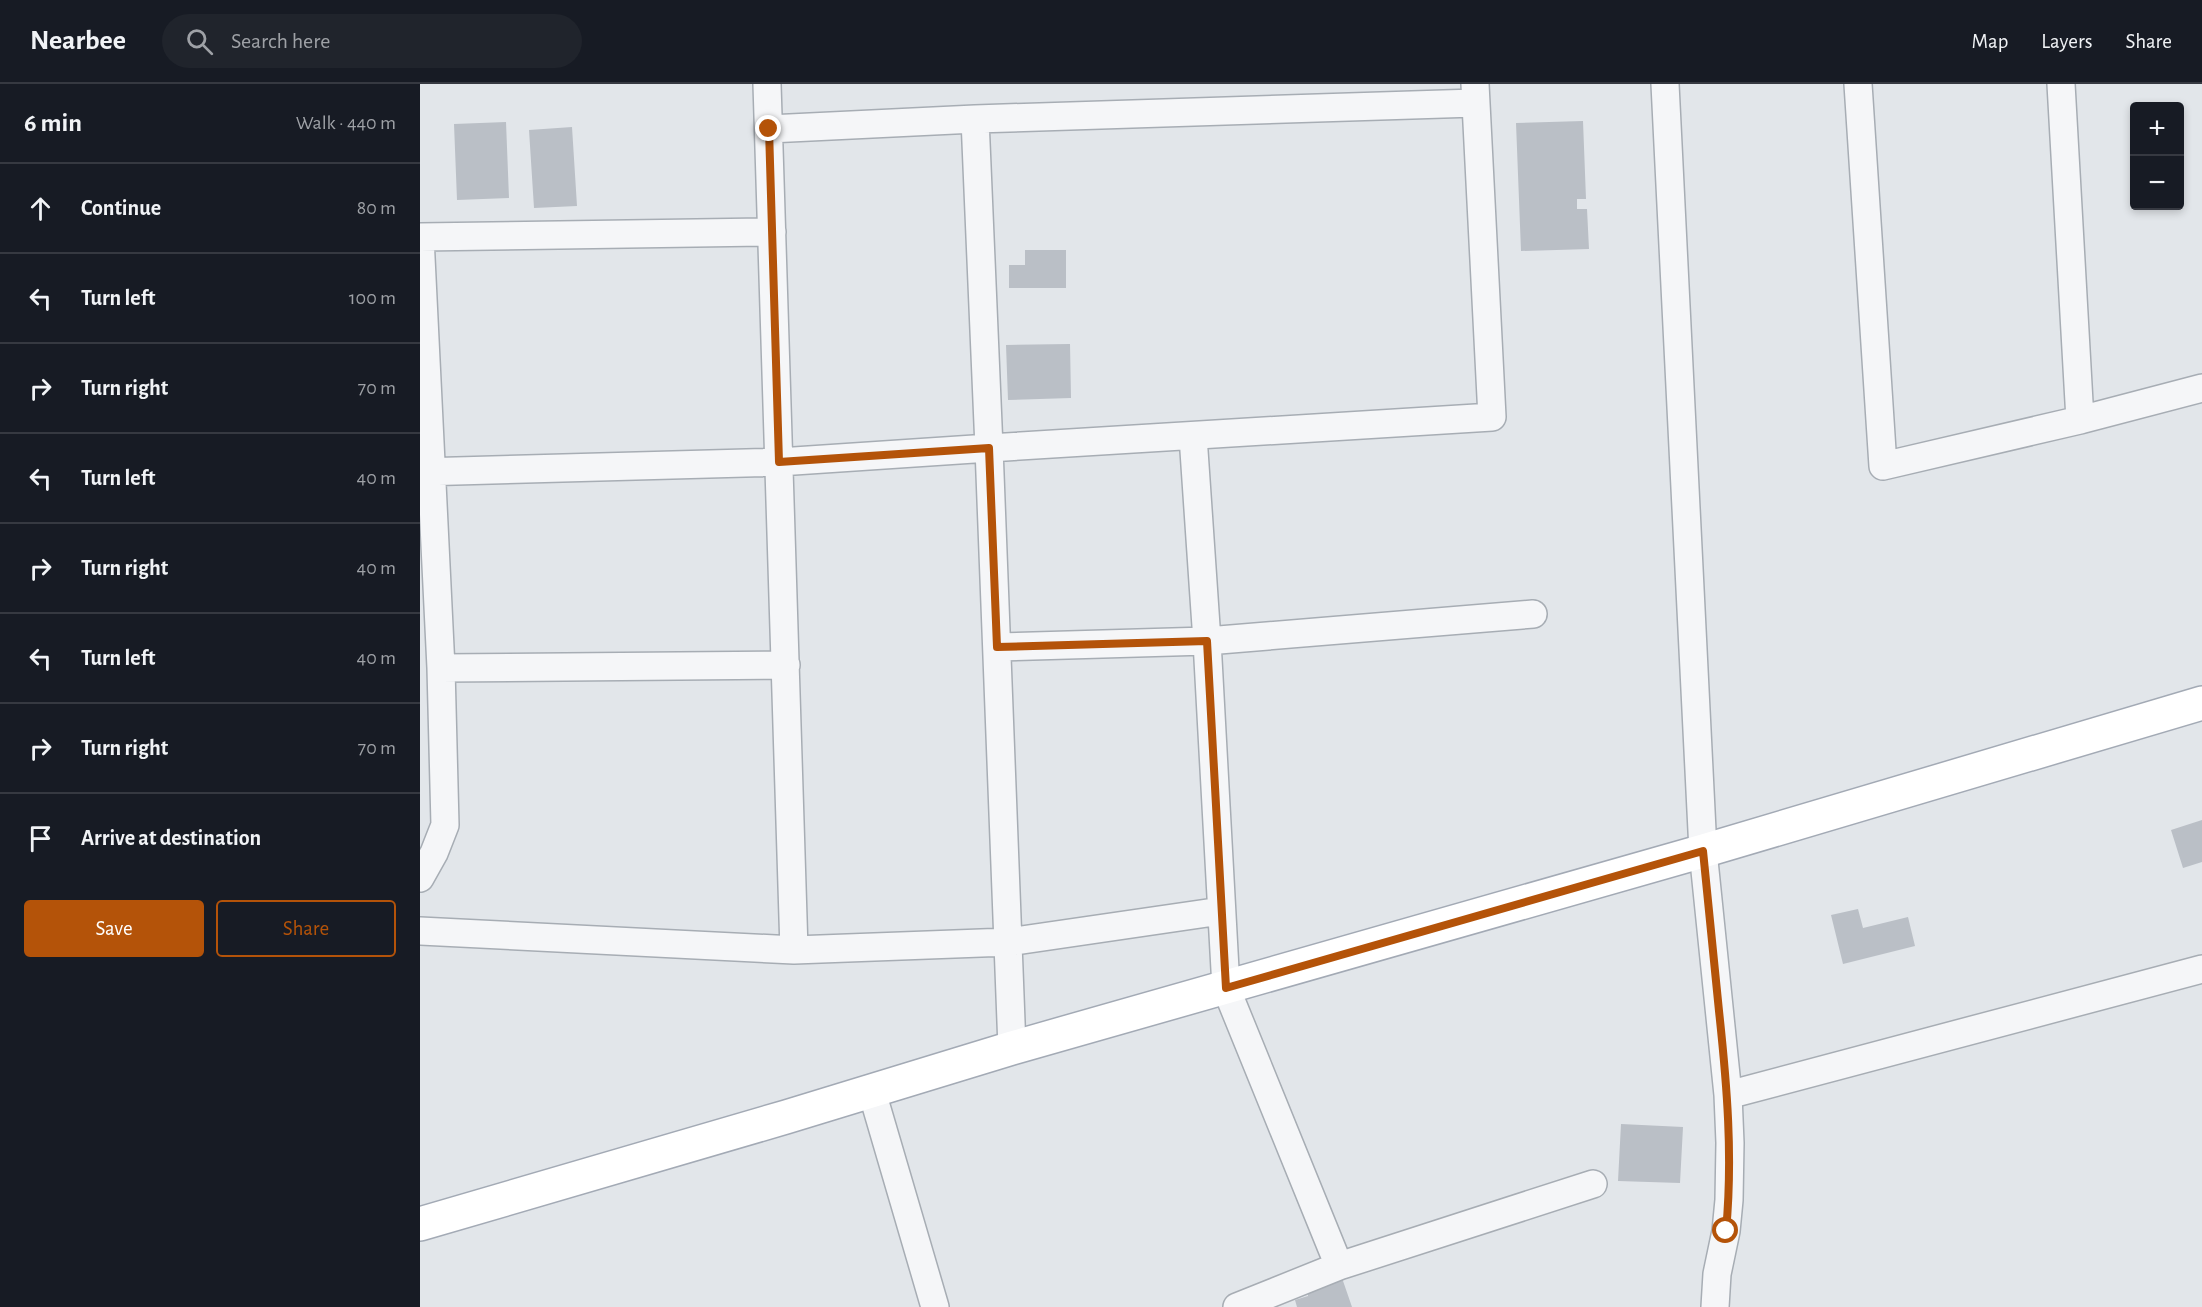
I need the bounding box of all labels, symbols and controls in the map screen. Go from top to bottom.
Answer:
search box [162,14,582,68]
icon: search [183,25,216,58]
text: Nearbee [30,27,126,55]
text: Search here [231,30,330,52]
text: Map [1972,31,2008,52]
text: Layers [2041,31,2092,52]
text: Share [2125,31,2172,52]
map controls [2130,102,2184,210]
button: + [2130,102,2184,156]
text: 6 min [24,110,82,136]
text: Walk · 440 m [296,113,396,133]
route end [755,115,781,141]
button: − [2130,156,2184,210]
icon: ahead [24,192,57,225]
text: Continue [81,197,161,219]
text: 80 m [357,198,396,218]
icon: left [24,282,57,315]
text: Turn left [81,287,155,309]
text: 100 m [349,288,396,308]
icon: right [24,372,57,405]
text: Turn right [81,377,168,399]
text: 70 m [358,378,396,398]
icon: left [24,462,57,495]
text: Turn left [81,467,155,489]
text: 40 m [357,468,396,488]
icon: right [24,552,57,585]
text: Turn right [81,557,168,579]
text: 40 m [357,558,396,578]
icon: left [24,642,57,675]
text: Turn left [81,647,155,669]
text: 40 m [357,648,396,668]
icon: right [24,732,57,765]
text: Turn right [81,737,168,759]
text: 70 m [358,738,396,758]
icon: arrive [24,822,57,855]
text: Arrive at destination [81,827,261,849]
button: Save [24,900,204,957]
button: Share [216,900,396,957]
route start [1712,1217,1738,1243]

